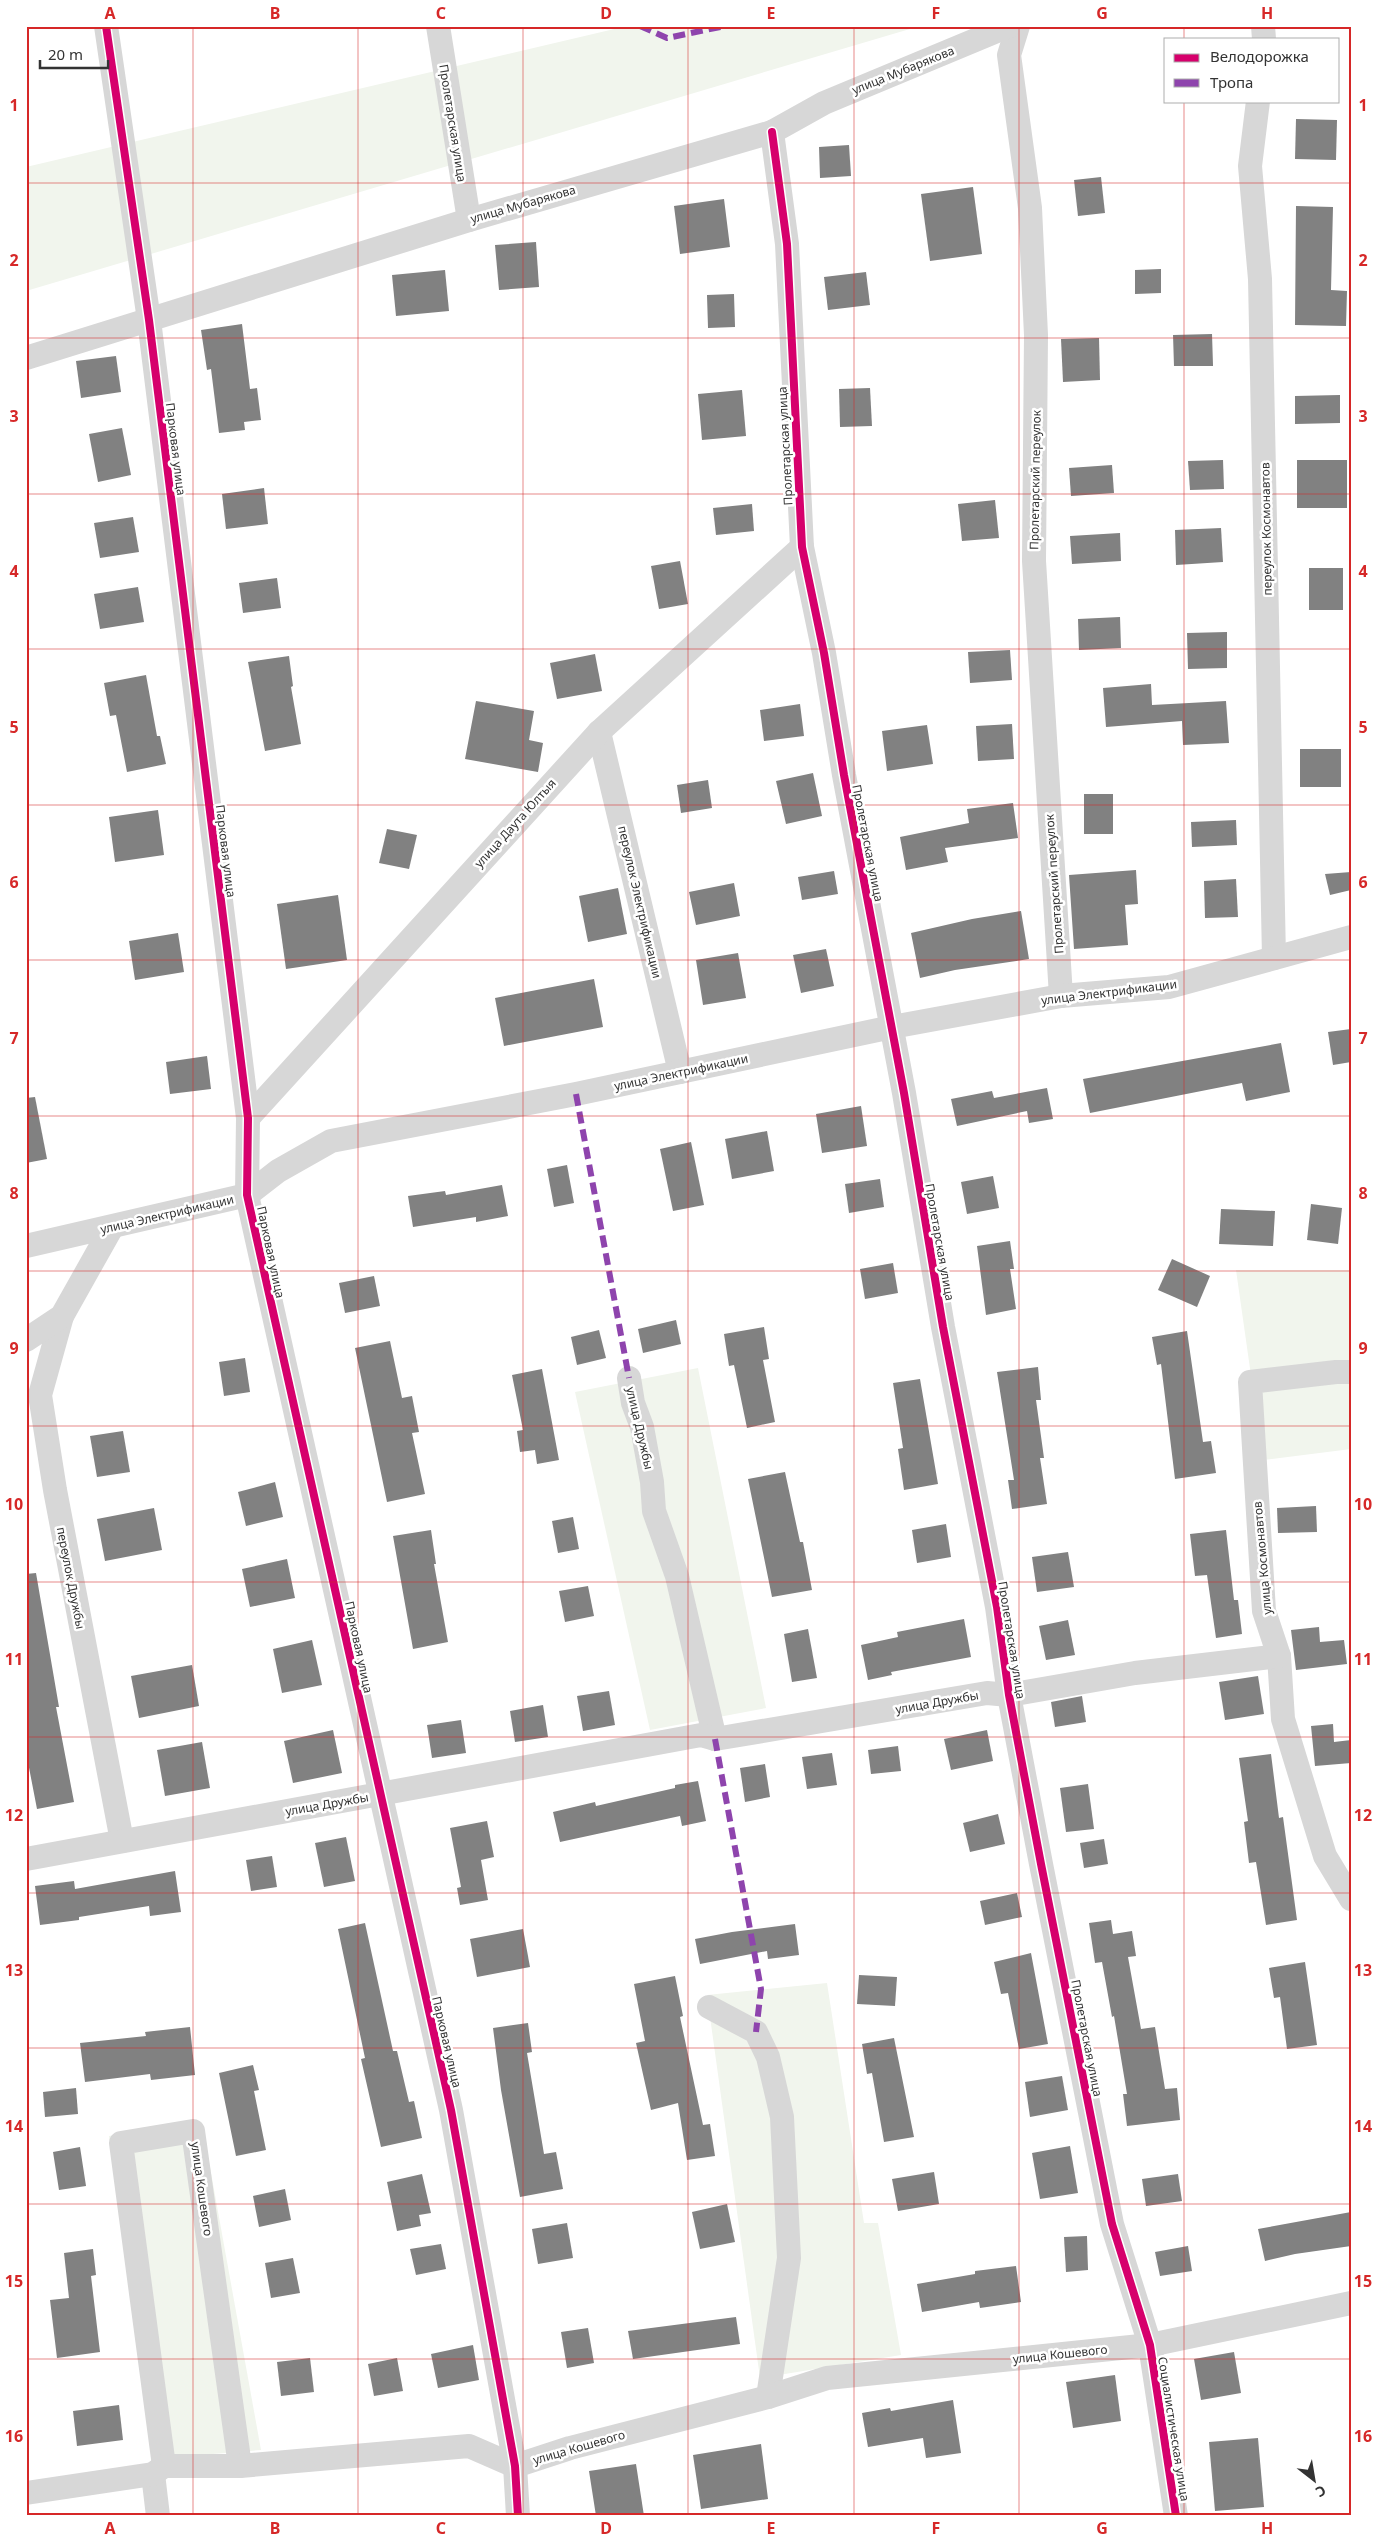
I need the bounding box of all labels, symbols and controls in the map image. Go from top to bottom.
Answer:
text: A [104,2,116,24]
text: B [270,2,280,24]
text: C [436,2,446,24]
text: D [600,2,612,24]
text: E [767,2,776,24]
text: F [932,2,940,24]
text: G [1096,2,1108,24]
text: H [1261,2,1273,24]
scale bar [40,38,108,70]
legend [1164,38,1340,102]
street label: улица Мубарякова [849,42,957,98]
text: 20 m [48,44,83,64]
text: Велодорожка [1210,46,1309,66]
street label: Пролетарская улица [435,63,471,183]
text: Тропа [1210,72,1253,92]
text: 1 [9,94,19,116]
text: 1 [1358,94,1368,116]
street label: улица Мубарякова [468,181,578,227]
text: 2 [9,249,19,271]
text: 2 [1358,249,1368,271]
street label: Пролетарская улица [773,386,797,506]
street label: Парковая улица [162,402,190,496]
text: 3 [9,405,19,427]
text: 3 [1358,405,1368,427]
street label: Пролетарский переулок [1025,409,1045,550]
street label: переулок Космонавтов [1256,462,1276,596]
text: 4 [9,560,19,582]
text: 4 [1358,560,1368,582]
text: 5 [9,716,19,738]
text: 5 [1358,716,1368,738]
street label: улица Даута Юлтыя [470,775,560,871]
street label: Пролетарская улица [848,783,888,903]
street label: Парковая улица [212,804,240,898]
street label: Пролетарский переулок [1041,813,1067,954]
street label: переулок Электрификации [614,824,666,980]
text: 6 [9,871,19,893]
text: 6 [1358,871,1368,893]
street label: улица Электрификации [1040,975,1178,1009]
text: 7 [9,1027,19,1049]
text: 7 [1358,1027,1368,1049]
street label: улица Электрификации [612,1049,750,1095]
text: 8 [9,1182,19,1204]
street label: Пролетарская улица [921,1182,959,1302]
text: 8 [1358,1182,1368,1204]
street label: улица Электрификации [99,1190,235,1238]
street label: Парковая улица [253,1204,289,1300]
text: 9 [9,1337,19,1359]
text: 9 [1358,1337,1368,1359]
street label: улица Дружбы [622,1385,658,1471]
text: 10 [5,1493,23,1515]
text: 10 [1354,1493,1372,1515]
street label: улица Космонавтов [1249,1500,1275,1615]
street label: переулок Дружбы [53,1525,89,1631]
street label: Пролетарская улица [994,1580,1030,1700]
street label: Парковая улица [341,1599,377,1695]
text: 11 [5,1648,23,1670]
text: 11 [1354,1648,1372,1670]
street label: улица Дружбы [894,1686,980,1718]
street label: улица Дружбы [284,1788,370,1820]
text: 12 [5,1804,23,1826]
text: 12 [1354,1804,1372,1826]
text: 13 [5,1959,23,1981]
text: 13 [1354,1959,1372,1981]
street label: Пролетарская улица [1067,1978,1107,2098]
street label: Парковая улица [428,1995,466,2089]
text: 14 [5,2115,23,2137]
text: 14 [1354,2115,1372,2137]
street label: улица Кошевого [187,2141,217,2237]
text: 15 [5,2270,23,2292]
text: 15 [1354,2270,1372,2292]
street label: улица Кошевого [1012,2341,1108,2367]
street label: Социалистическая улица [1154,2355,1194,2503]
text: 16 [5,2425,23,2447]
text: 16 [1354,2425,1372,2447]
street label: улица Кошевого [531,2426,627,2468]
north arrow [1290,2454,1340,2504]
text: С [1312,2481,1330,2502]
text: A [104,2517,116,2539]
text: B [270,2517,280,2539]
text: C [436,2517,446,2539]
text: D [600,2517,612,2539]
text: E [767,2517,776,2539]
text: F [932,2517,940,2539]
text: G [1096,2517,1108,2539]
text: H [1261,2517,1273,2539]

